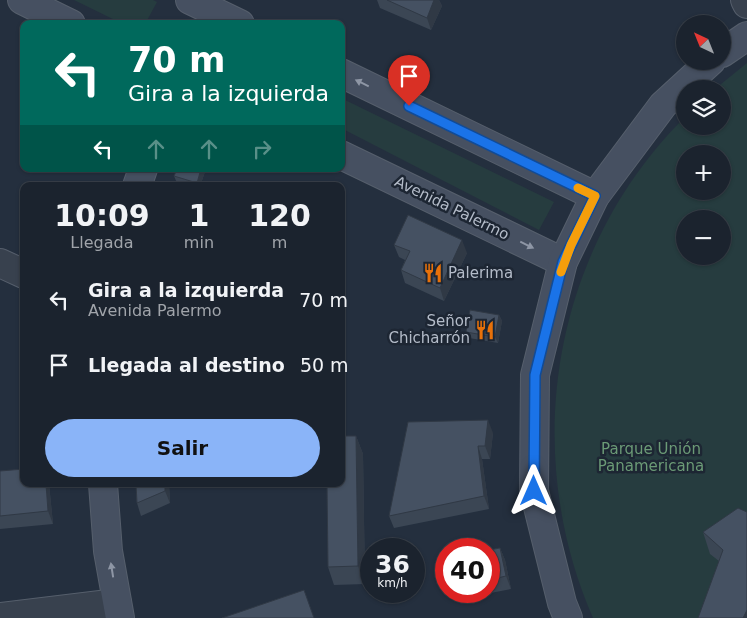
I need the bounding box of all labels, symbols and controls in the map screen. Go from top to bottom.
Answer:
north arrow [676,15,731,70]
map controls [676,15,731,265]
icon: left [45,40,110,105]
text: 70 m [128,40,225,80]
pin [388,55,430,106]
icon: arrive [395,62,423,90]
one-way arrow [355,79,369,87]
button: layers [676,80,731,135]
text: Gira a la izquierda [128,81,329,106]
icon: left [89,135,117,163]
icon: ahead [142,135,170,163]
icon: ahead [195,135,223,163]
icon: right [248,135,276,163]
button: + [676,145,731,200]
street label: Avenida Palermo [392,172,512,244]
text: 10:09 [54,198,150,233]
text: 1 [188,198,209,233]
text: 120 [248,198,311,233]
button: − [676,210,731,265]
text: Llegada [70,233,133,252]
text: min [184,233,214,252]
text: m [272,233,287,252]
one-way arrow [520,241,534,249]
restaurant icon: Palerima [422,262,444,284]
place label: Palerima [448,264,513,282]
text: Gira a la izquierda [88,279,284,301]
icon: left [45,286,73,314]
text: 70 m [299,289,348,311]
text: Avenida Palermo [88,301,222,320]
place label: Señor Chicharrón [388,312,471,347]
restaurant icon: Señor Chicharrón [474,319,496,341]
icon: arrive [45,351,73,379]
text: Llegada al destino [88,354,285,376]
text: 50 m [300,354,349,376]
button: Salir [45,419,320,477]
park label: Parque Unión Panamericana [598,440,704,475]
position arrow [507,464,559,516]
speed limit sign: 40 [435,538,500,603]
text: 36 [375,550,410,579]
one-way arrow [107,562,115,578]
text: km/h [377,576,408,590]

